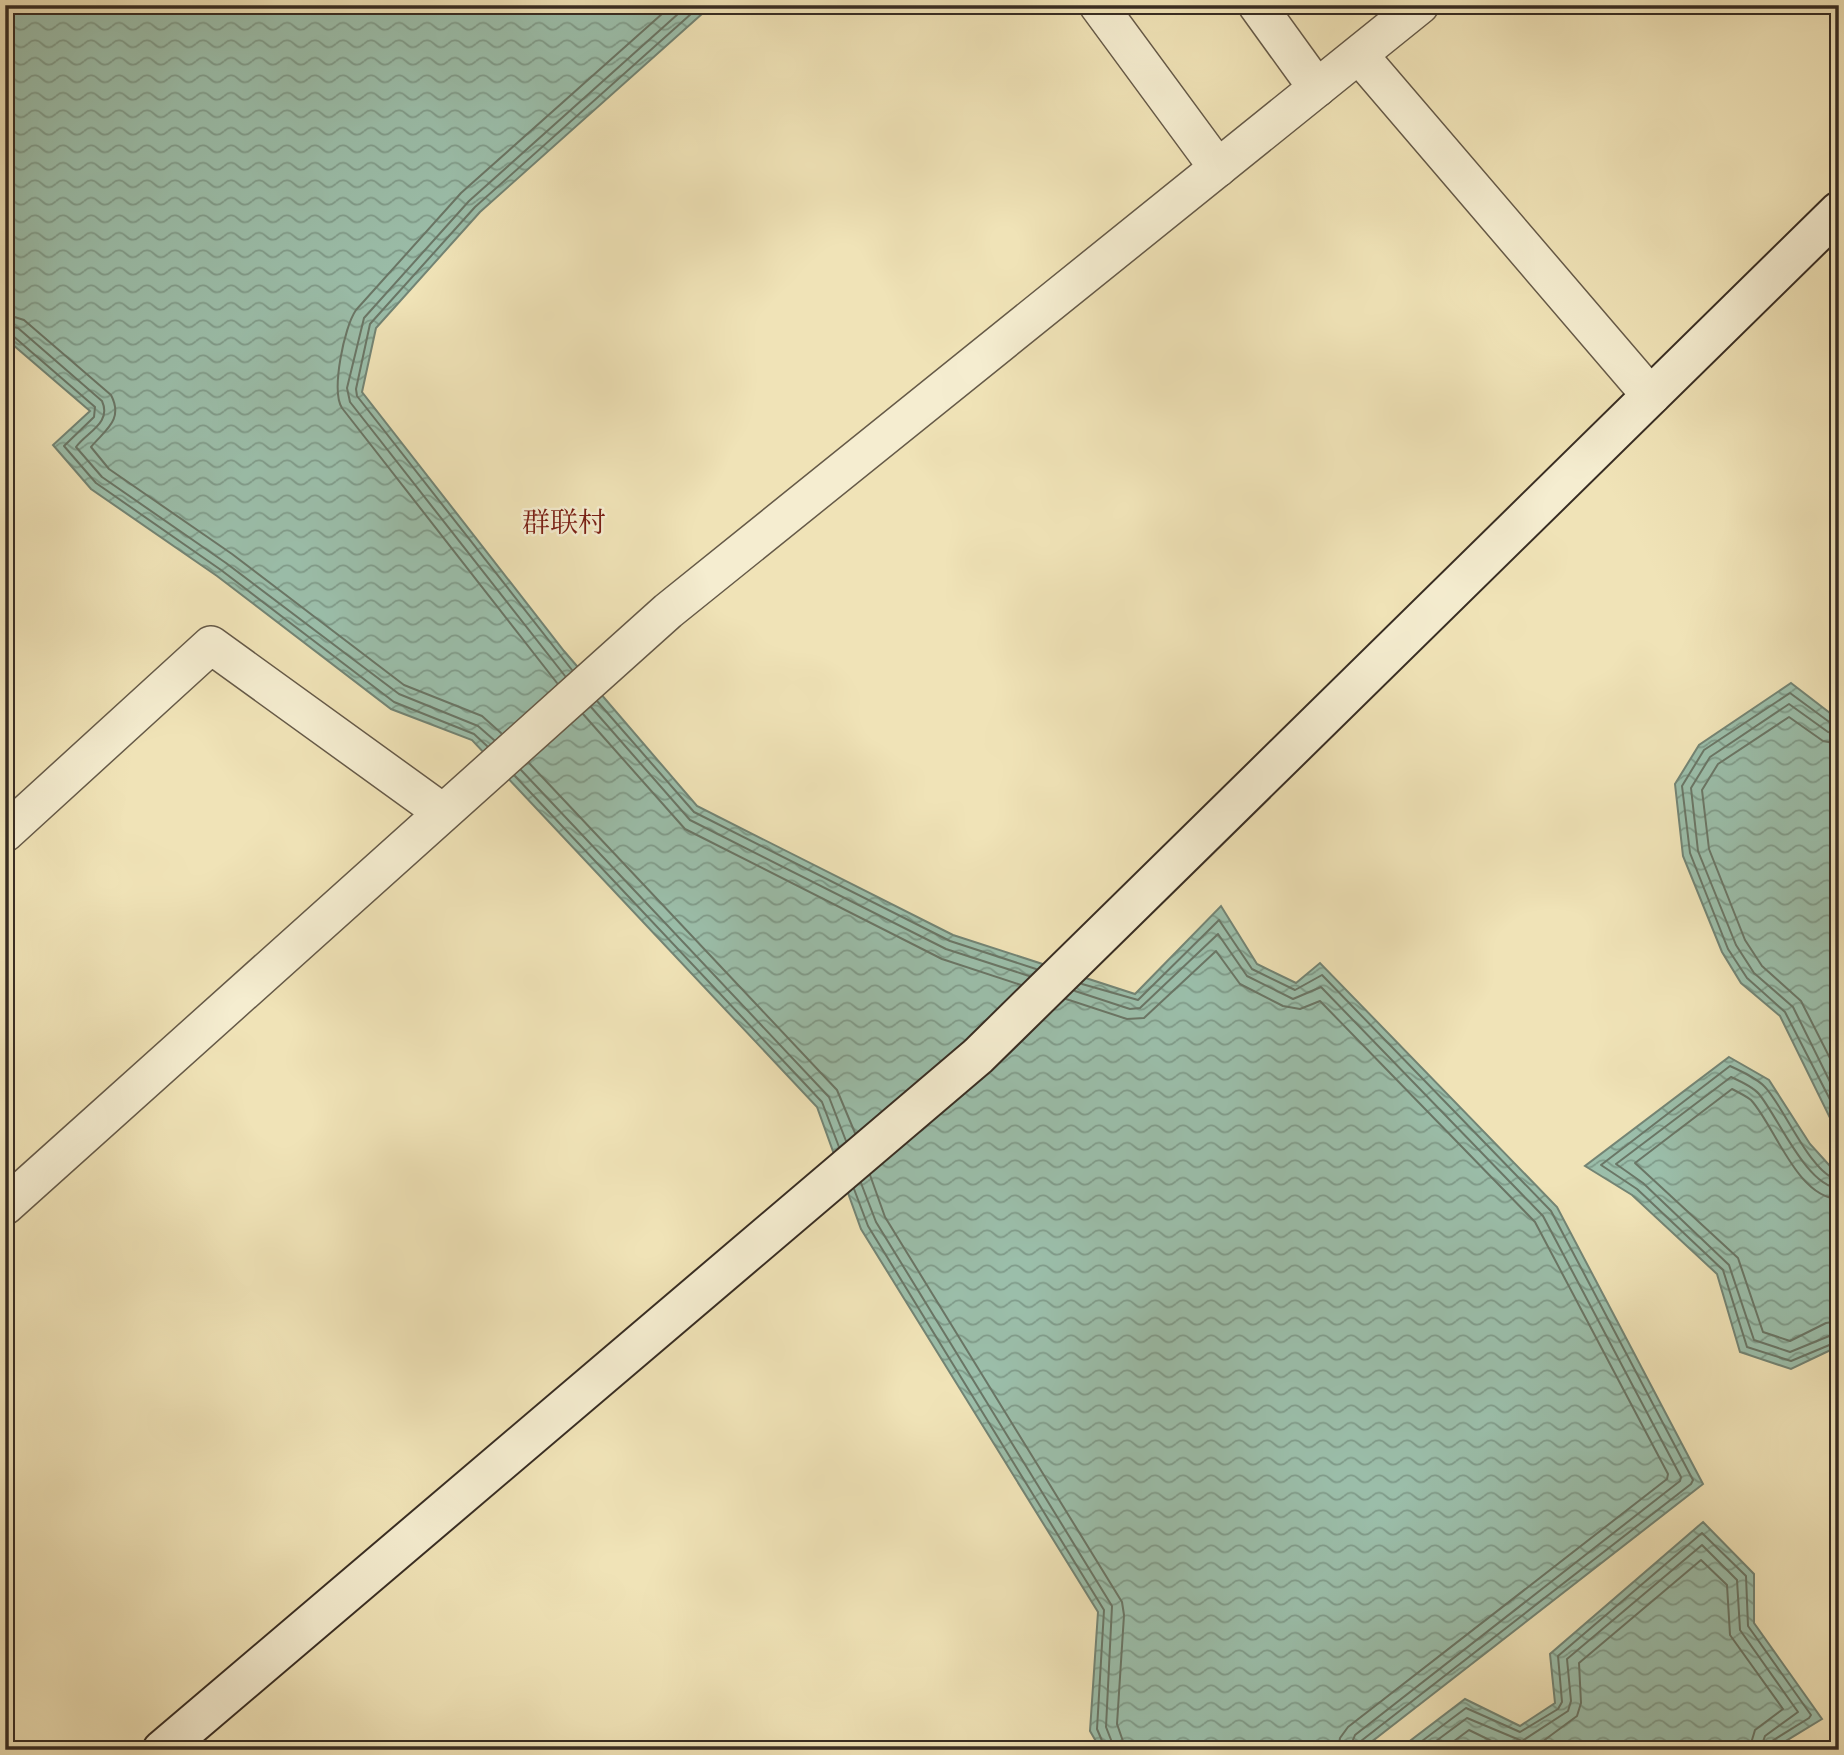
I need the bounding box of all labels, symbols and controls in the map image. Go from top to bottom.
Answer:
district label: 群联村 [522,507,606,542]

